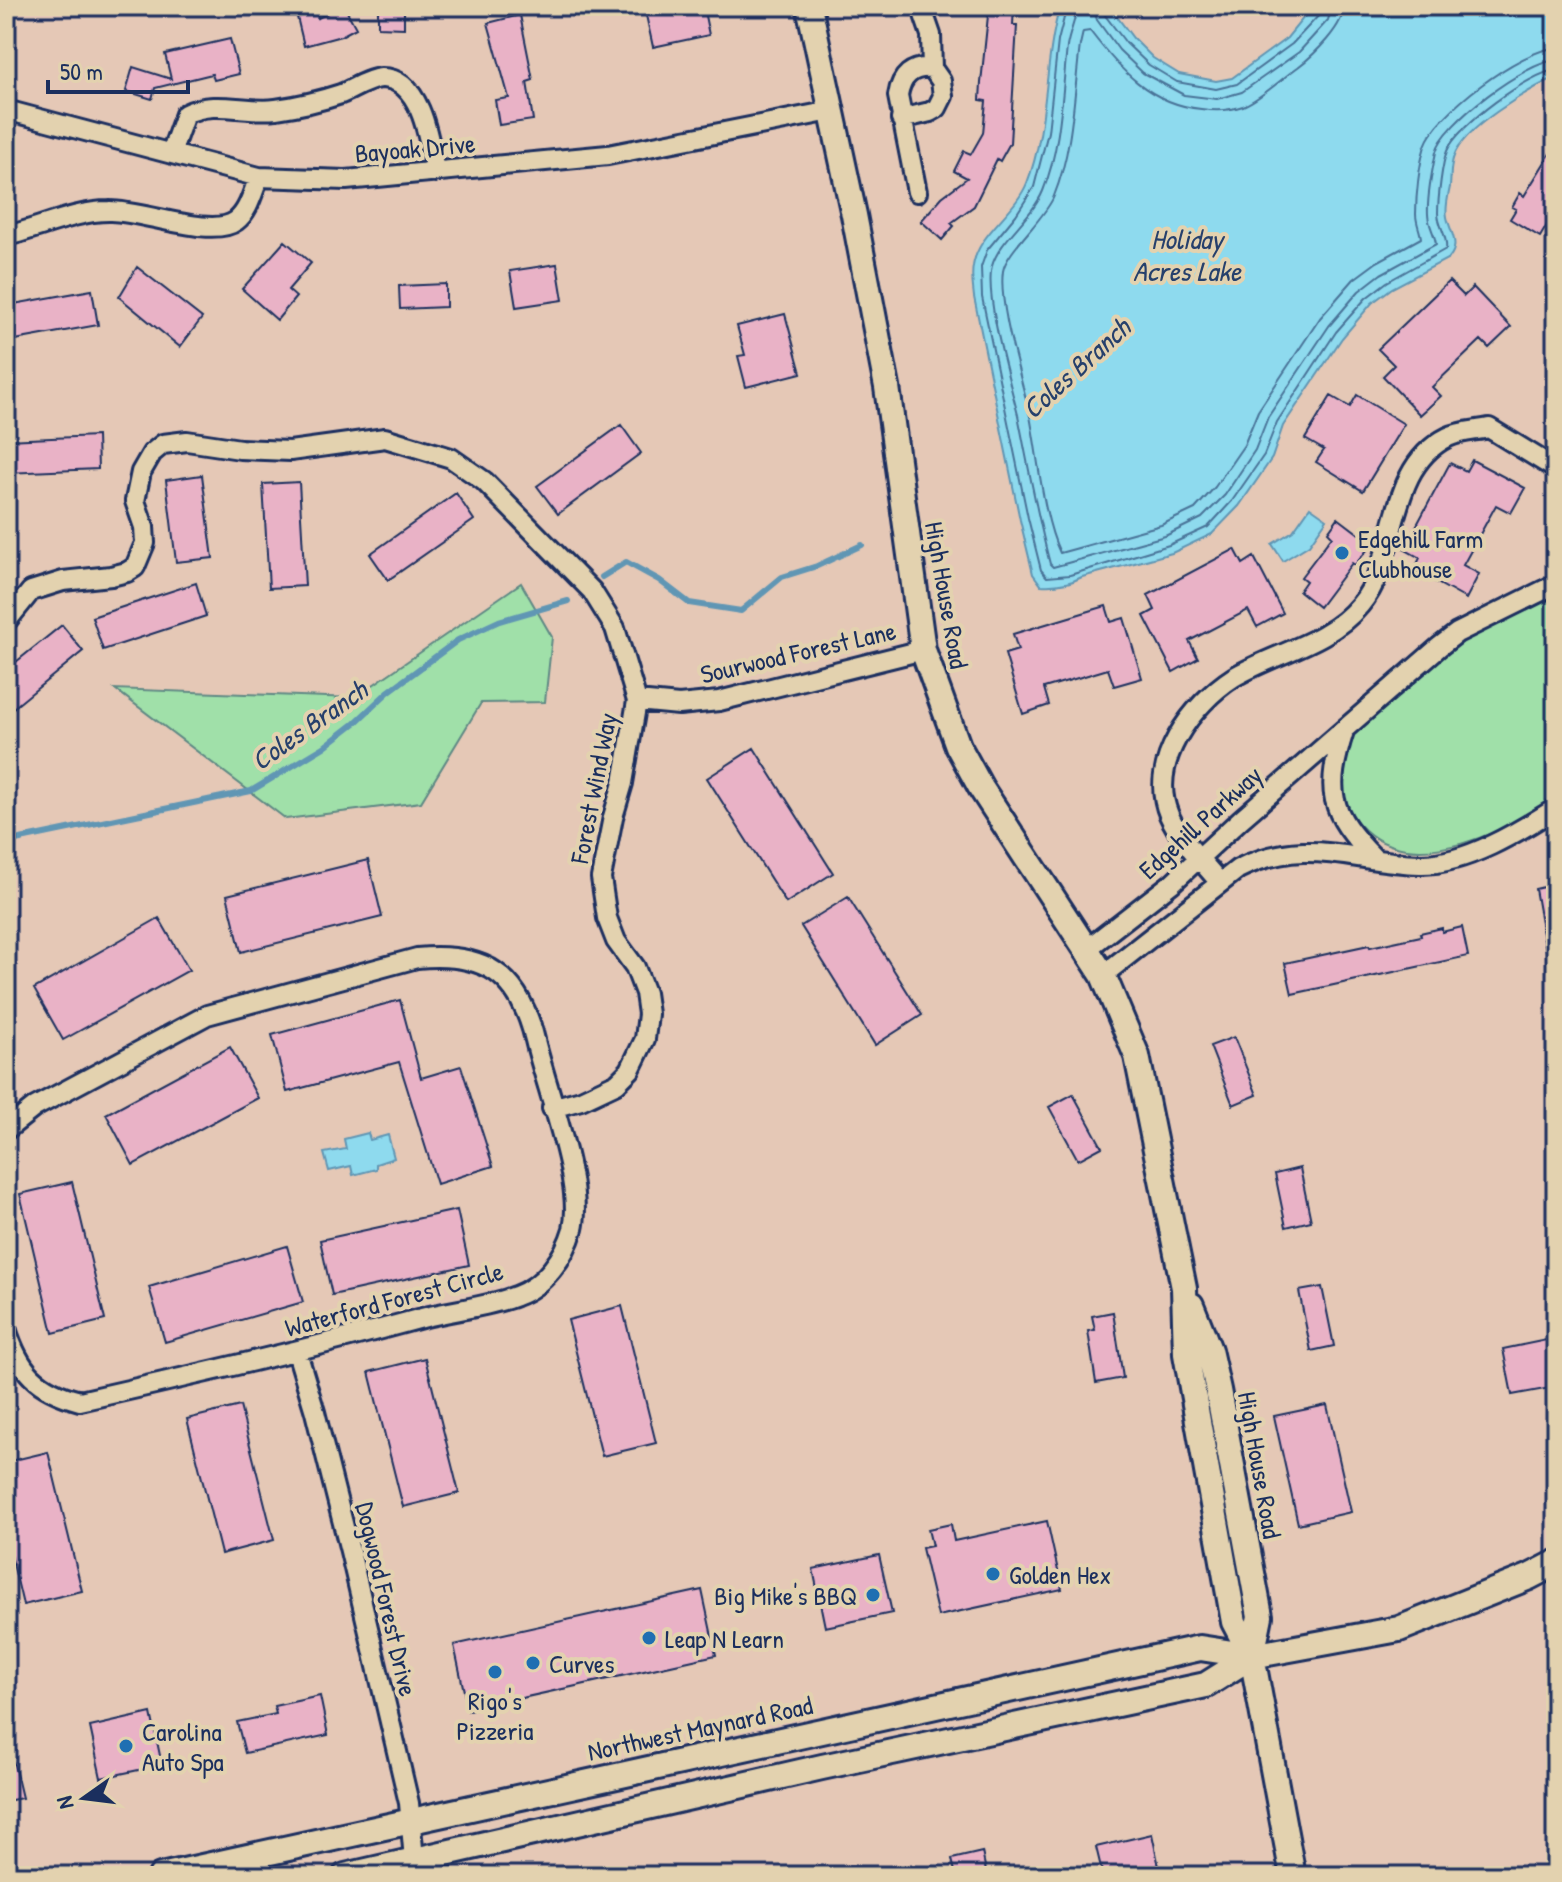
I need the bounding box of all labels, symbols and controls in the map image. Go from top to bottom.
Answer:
scale bar [48,44,188,94]
text: 50 m [60,55,103,87]
street label: Bayoak Drive [353,125,477,171]
water label: Holiday Acres Lake [1133,220,1243,290]
water label: Coles Branch [1014,308,1140,427]
street label: High House Road [917,519,977,671]
place label: Edgehill Farm Clubhouse [1358,521,1483,586]
marker: Edgehill Farm Clubhouse [1333,544,1351,562]
street label: Sourwood Forest Lane [697,613,899,691]
water label: Coles Branch [243,670,376,779]
street label: Forest Wind Way [561,710,625,867]
street label: Edgehill Parkway [1131,757,1269,887]
street label: Waterford Forest Circle [281,1253,507,1345]
street label: High House Road [1230,1389,1290,1541]
street label: Dogwood Forest Drive [348,1499,426,1699]
place label: Golden Hex [1009,1557,1111,1592]
marker: Golden Hex [984,1565,1002,1583]
place label: Big Mike's BBQ [714,1578,857,1613]
marker: Big Mike's BBQ [864,1586,882,1604]
place label: Leap N Learn [665,1621,784,1656]
marker: Leap N Learn [640,1629,658,1647]
place label: Curves [549,1646,614,1681]
marker: Curves [524,1654,542,1672]
marker: Rigo's Pizzeria [486,1663,504,1681]
place label: Rigo's Pizzeria [457,1683,533,1748]
street label: Northwest Maynard Road [584,1687,816,1769]
place label: Carolina Auto Spa [142,1714,224,1779]
marker: Carolina Auto Spa [117,1737,135,1755]
north arrow [44,1758,124,1838]
text: N [49,1793,81,1812]

